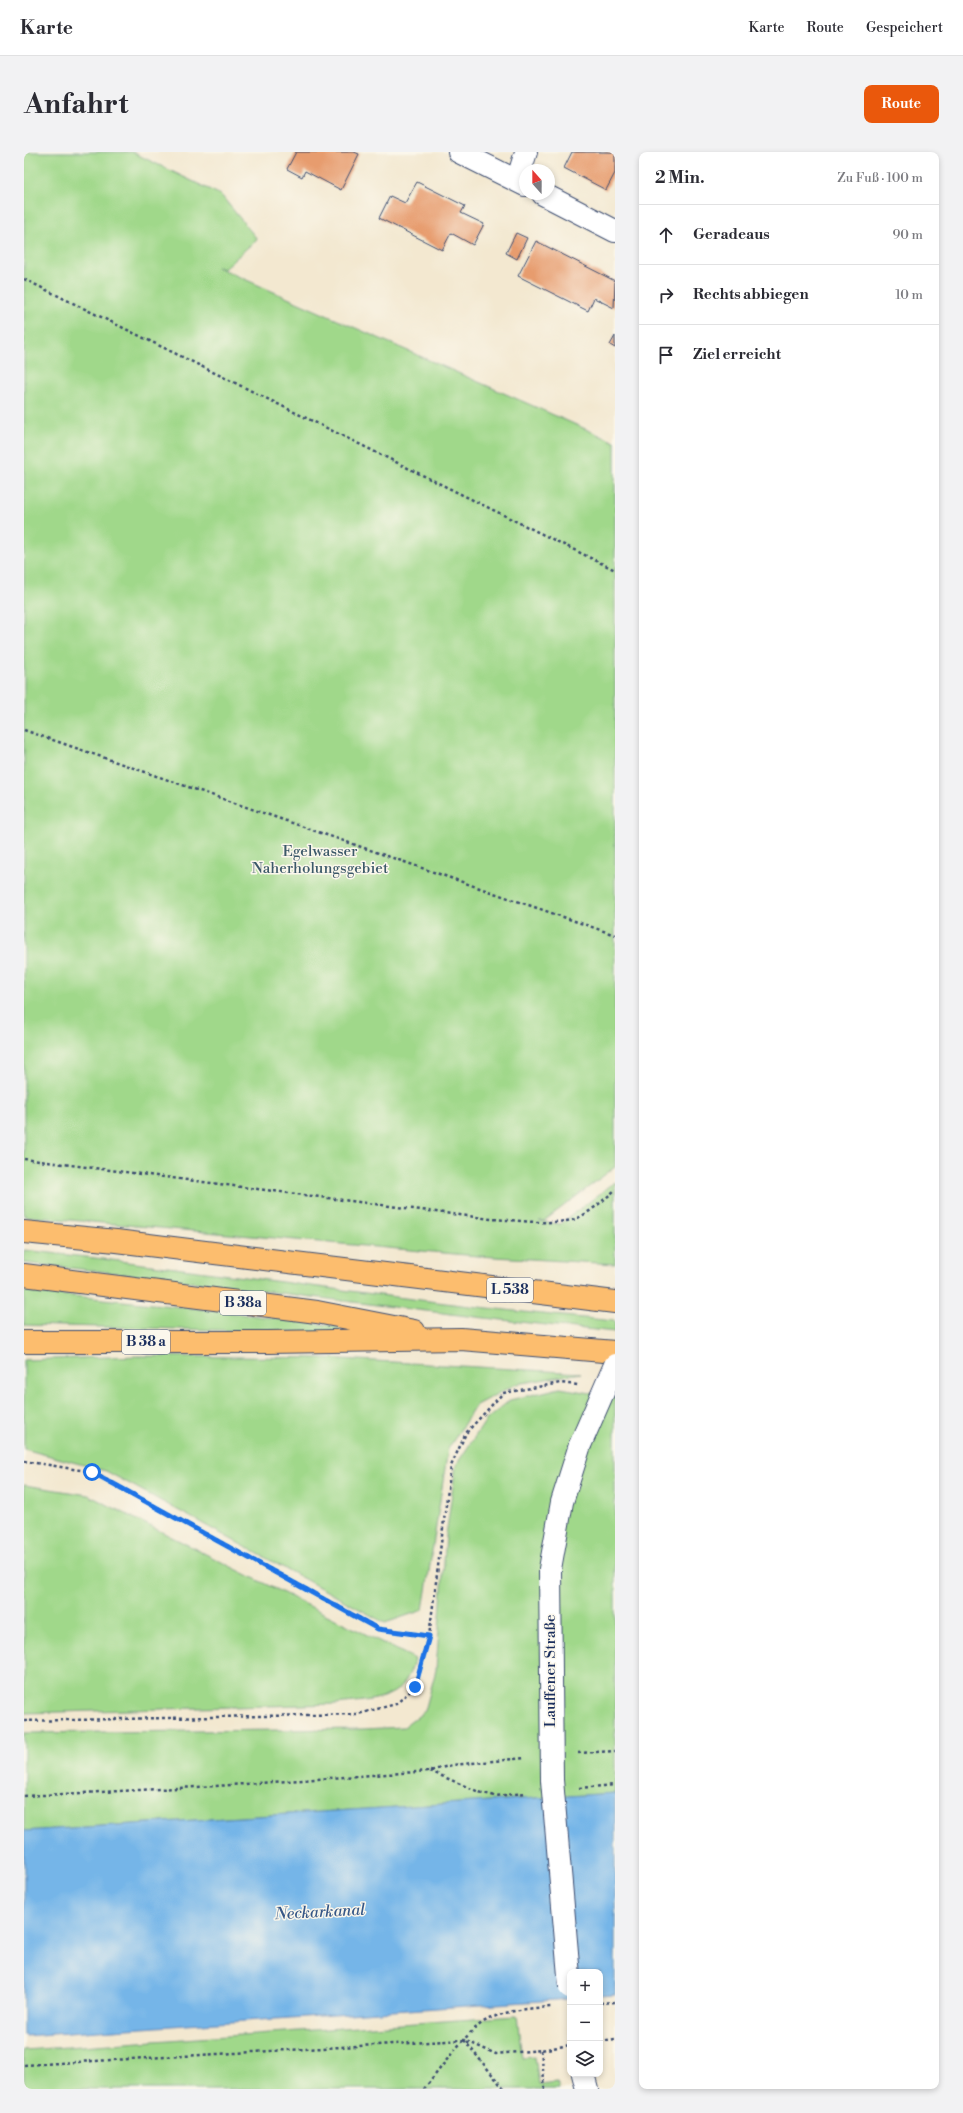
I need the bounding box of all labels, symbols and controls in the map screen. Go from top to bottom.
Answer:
text: Karte [20,16,73,40]
text: Karte [748,19,785,37]
text: Route [807,19,844,37]
text: Gespeichert [866,19,943,37]
button: Route [864,85,939,123]
text: Anfahrt [24,87,128,122]
north arrow [519,164,555,200]
text: 2 Min. [655,167,705,189]
text: Zu Fuß · 100 m [837,170,923,186]
icon: ahead [655,224,677,246]
text: Geradeaus [693,225,770,244]
text: 90 m [892,227,923,243]
icon: right [655,284,677,306]
text: Rechts abbiegen [693,285,809,304]
text: 10 m [895,287,923,303]
icon: arrive [655,344,677,366]
text: Ziel erreicht [693,345,781,364]
park label: Egelwasser Naherholungsgebiet [252,842,389,878]
road number: L 538 [487,1278,533,1302]
road number: B 38a [220,1291,266,1315]
road number: B 38 a [122,1330,170,1354]
route start [83,1463,101,1481]
street label: Lauffener Straße [541,1614,560,1728]
route end [406,1678,424,1696]
water label: Neckarkanal [273,1900,367,1924]
map controls [567,1969,603,2077]
button: + [567,1969,603,2005]
button: − [567,2005,603,2041]
button: layers [567,2041,603,2077]

